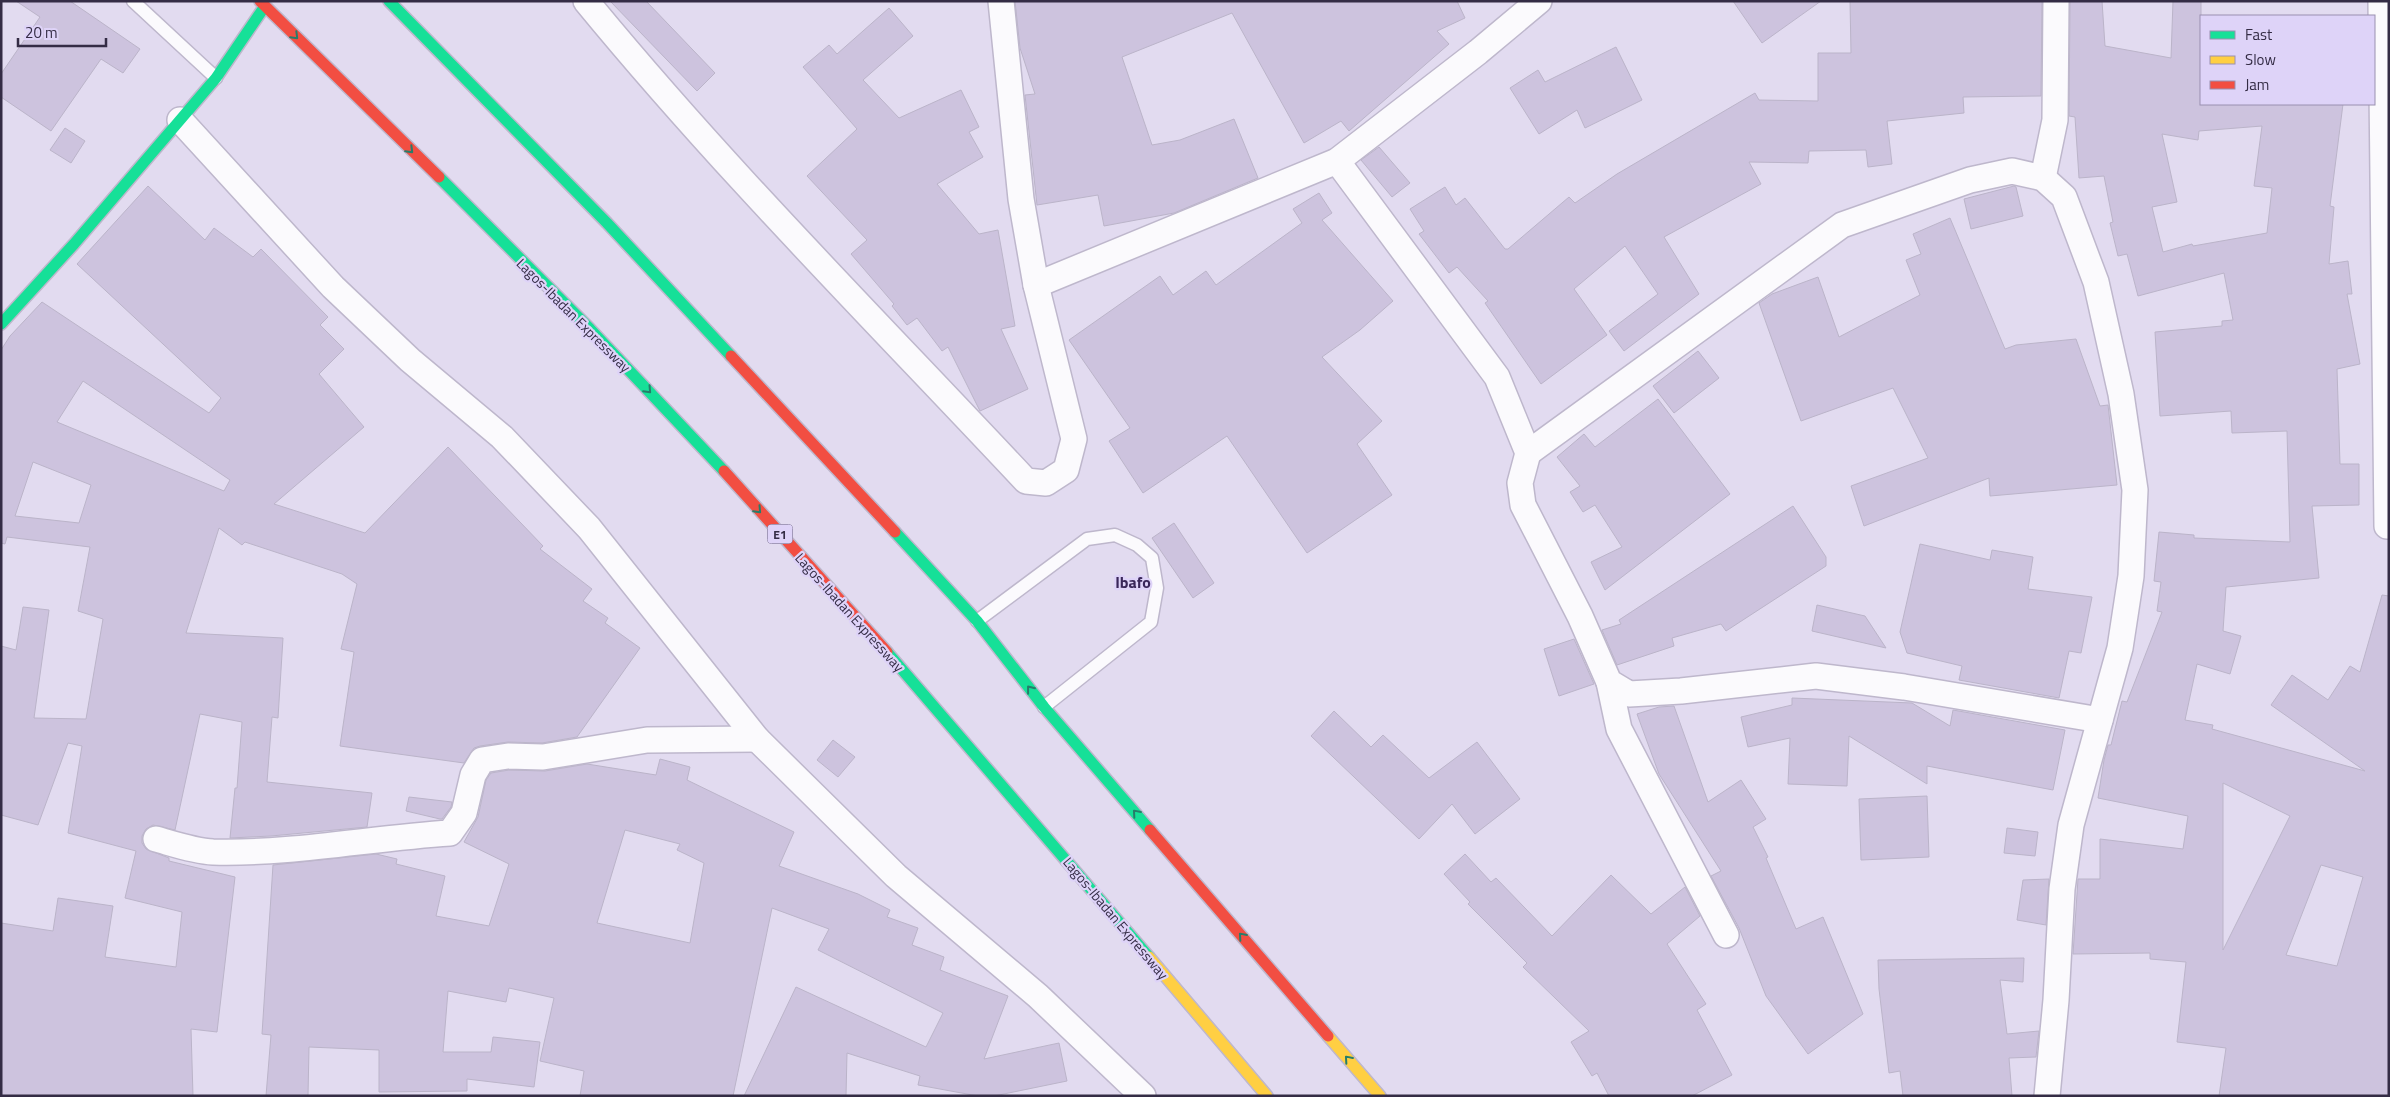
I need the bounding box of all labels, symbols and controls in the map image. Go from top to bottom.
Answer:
scale bar [18,15,105,47]
legend [2200,15,2375,105]
text: 20 m [25,21,58,44]
text: Fast [2245,23,2273,46]
one-way arrow [289,30,298,39]
text: Slow [2245,48,2276,71]
text: Jam [2245,73,2269,96]
one-way arrow [405,144,414,153]
street label: Lagos-Ibadan Expressway [512,253,636,377]
one-way arrow [642,384,651,393]
one-way arrow [752,504,761,513]
road number: E1 [768,524,792,544]
street label: Lagos-Ibadan Expressway [791,548,910,676]
district label: Ibafo [1115,570,1151,594]
one-way arrow [1028,686,1036,695]
one-way arrow [1132,809,1141,818]
street label: Lagos-Ibadan Expressway [1058,852,1174,984]
one-way arrow [1238,932,1247,941]
one-way arrow [1344,1055,1353,1064]

